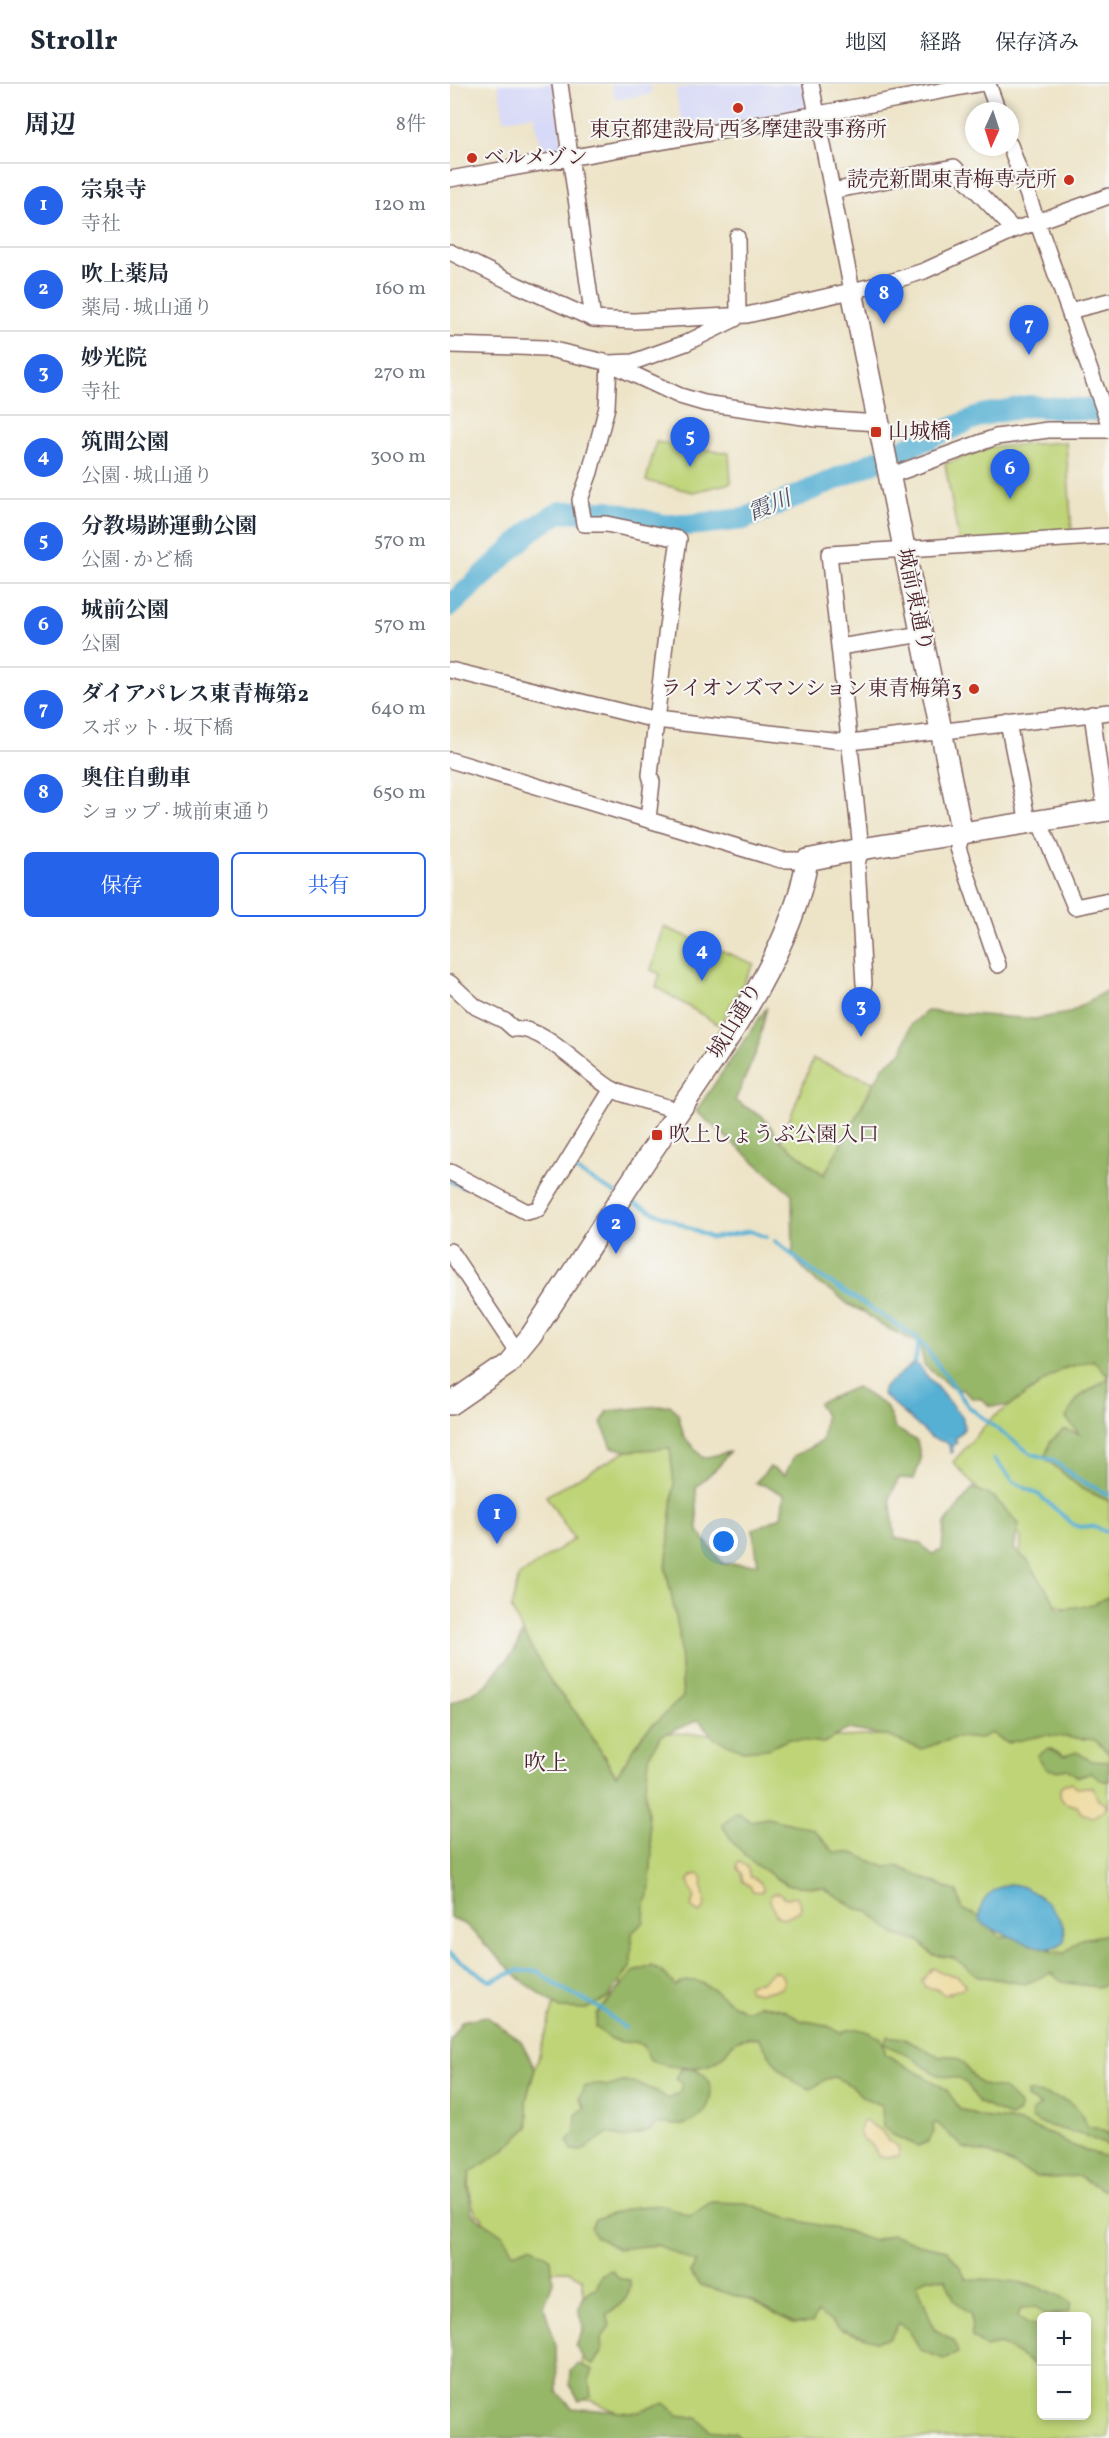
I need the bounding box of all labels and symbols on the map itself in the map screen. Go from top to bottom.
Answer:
marker: 東京都建設局 西多摩建設事務所 [731,101,745,115]
north arrow [965,102,1019,156]
place label: 東京都建設局 西多摩建設事務所 [589,116,887,145]
place label: ベルメゾン [484,144,588,173]
marker: ベルメゾン [465,151,479,165]
place label: 読売新聞東青梅専売所 [847,166,1057,195]
marker: 読売新聞東青梅専売所 [1062,173,1076,187]
pin: 8 [864,274,904,324]
pin: 7 [1010,306,1048,355]
pin: 5 [670,418,710,467]
place label: 山城橋 [888,418,951,447]
marker: 山城橋 [869,425,883,439]
pin: 6 [990,450,1030,499]
water label: 霞川 [744,484,798,530]
street label: 城前東通り [889,546,939,654]
place label: ライオンズマンション東青梅第3 [660,675,962,704]
marker: ライオンズマンション東青梅第3 [967,682,981,696]
pin: 4 [682,932,722,981]
street label: 城山通り [702,978,770,1064]
pin: 3 [842,988,880,1037]
place label: 吹上しょうぶ公園入口 [669,1121,879,1150]
marker: 吹上しょうぶ公園入口 [650,1128,664,1142]
pin: 2 [596,1204,636,1254]
pin: 1 [478,1494,516,1544]
your location [709,1527,738,1556]
district label: 吹上 [524,1749,568,1780]

